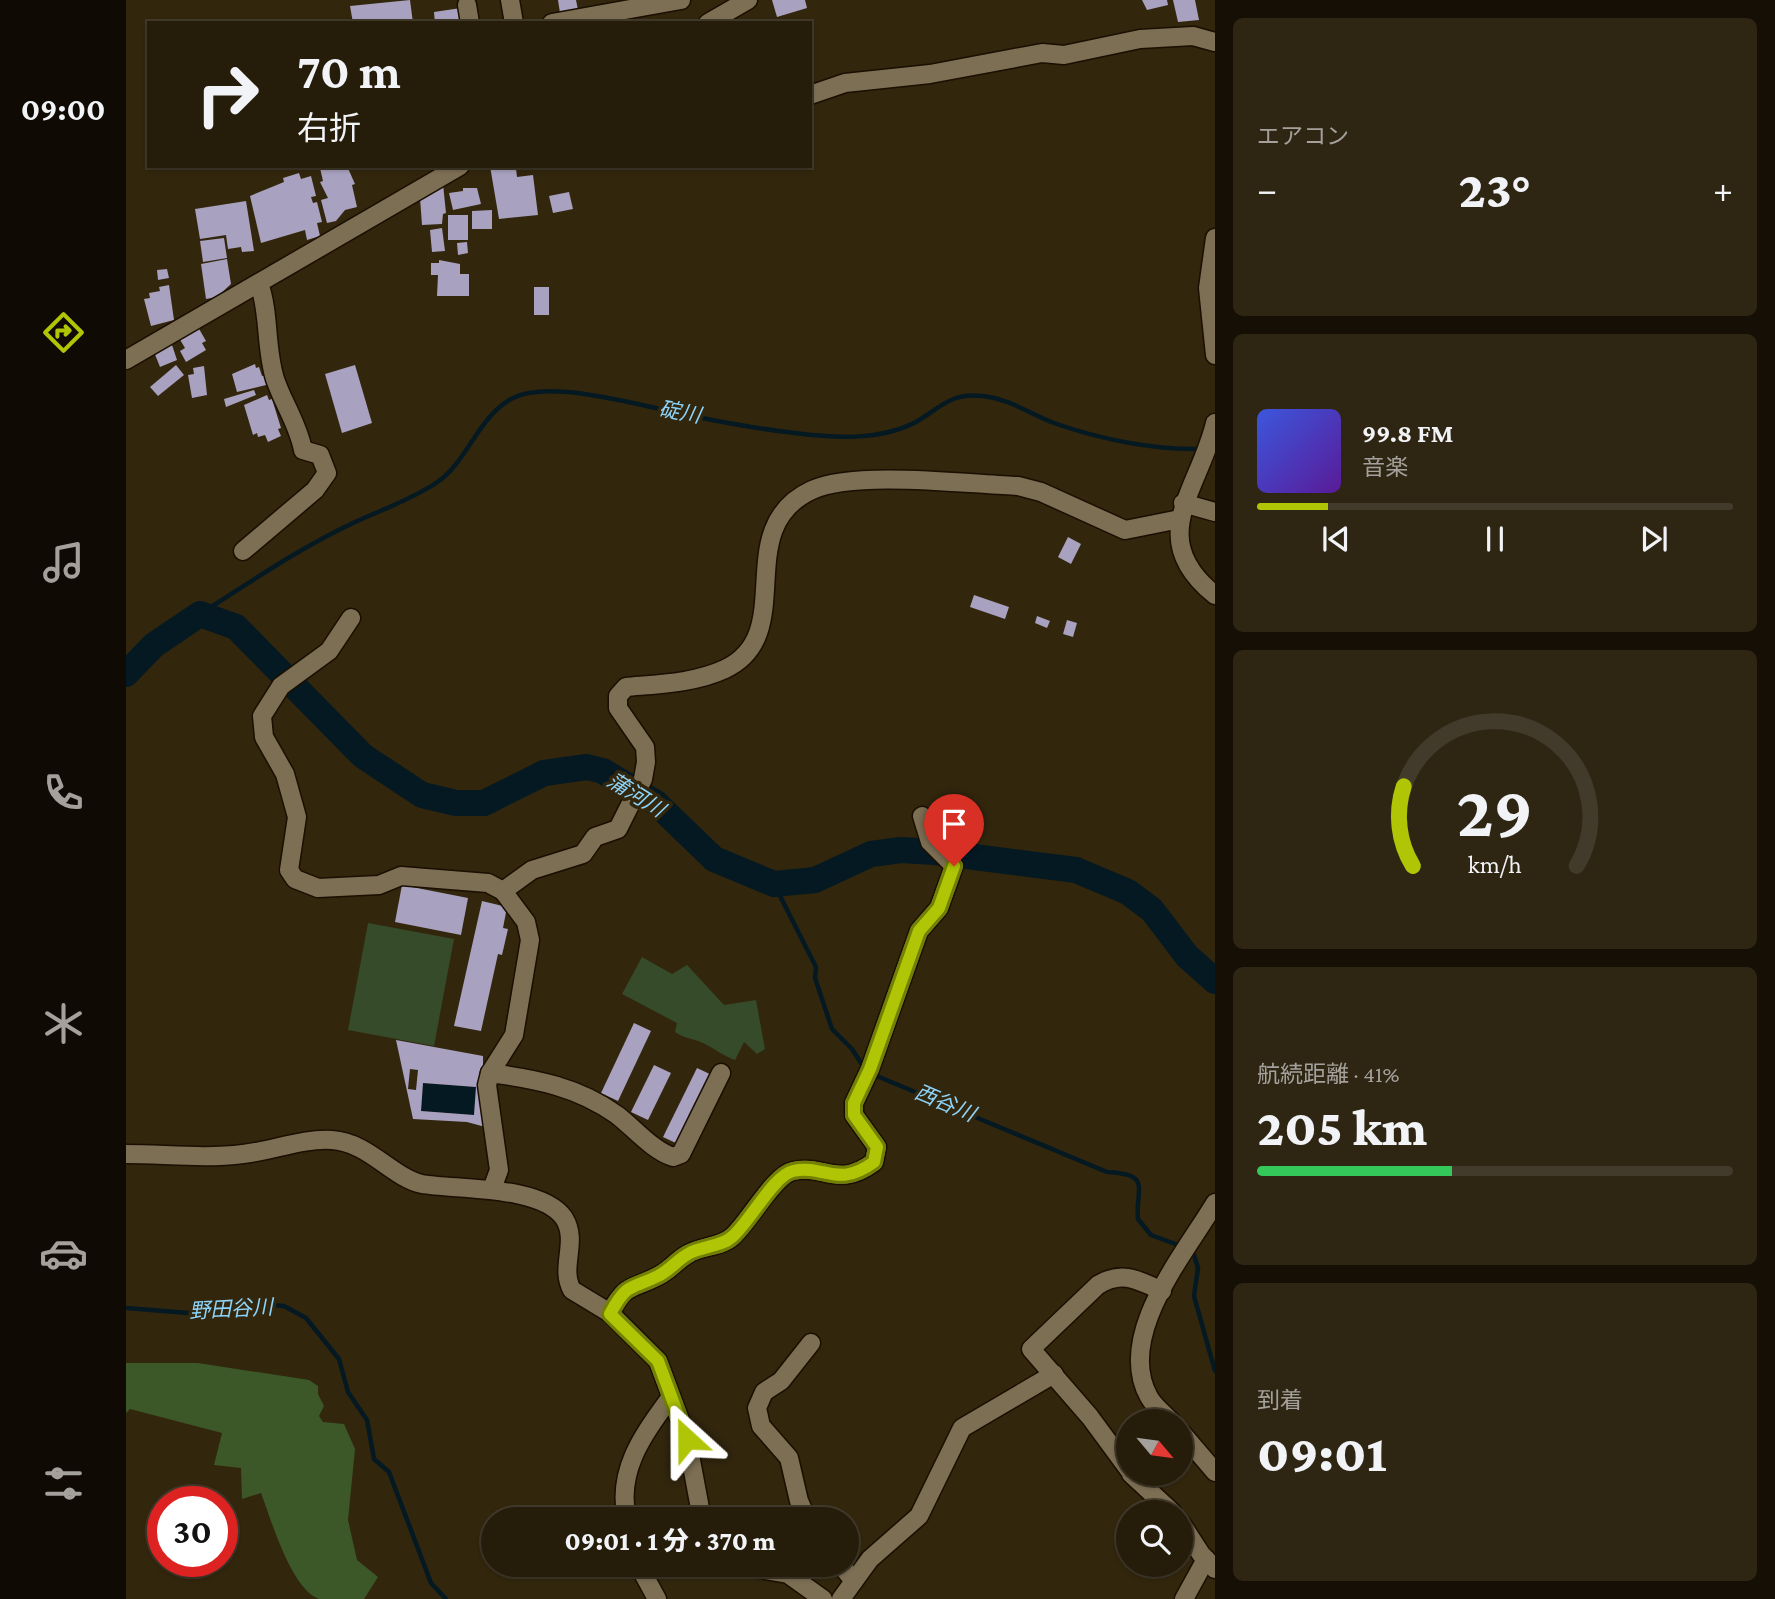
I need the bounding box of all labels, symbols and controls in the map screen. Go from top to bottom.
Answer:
text: 70 m [297,44,401,99]
icon: right [182,49,273,140]
text: 09:00 [21,91,105,127]
text: 右折 [297,110,361,146]
text: エアコン [1257,123,1349,149]
text: 23° [1459,160,1531,218]
text: − [1257,168,1277,210]
text: + [1713,168,1733,210]
icon: directions [39,308,88,357]
water label: 碇川 [657,397,705,428]
text: 99.8 FM [1362,419,1453,448]
text: 音楽 [1362,454,1408,480]
icon: previous [1317,520,1355,558]
icon: pause [1476,520,1514,558]
icon: next [1635,520,1673,558]
icon: music [39,538,88,587]
icon: phone [39,768,88,817]
water label: 蒲河川 [603,768,671,823]
text: 29 [1457,771,1533,852]
pin [924,794,984,866]
icon: arrive [935,805,973,843]
text: km/h [1468,850,1522,877]
icon: climate [39,999,88,1048]
text: 航続距離 · 41% [1257,1061,1400,1087]
water label: 西谷川 [911,1080,981,1127]
text: 205 km [1257,1098,1427,1156]
icon: car [39,1229,88,1278]
water label: 野田谷川 [188,1295,276,1323]
text: 到着 [1257,1387,1303,1413]
position arrow [650,1402,724,1476]
north arrow [1116,1409,1194,1486]
map controls [1116,1409,1193,1577]
text: 09:01 [1257,1424,1387,1482]
icon: filters [39,1459,88,1508]
speed limit sign: 30 [147,1486,238,1577]
button: search [1116,1500,1193,1577]
text: 09:01 · 1 分 · 370 m [565,1527,775,1556]

